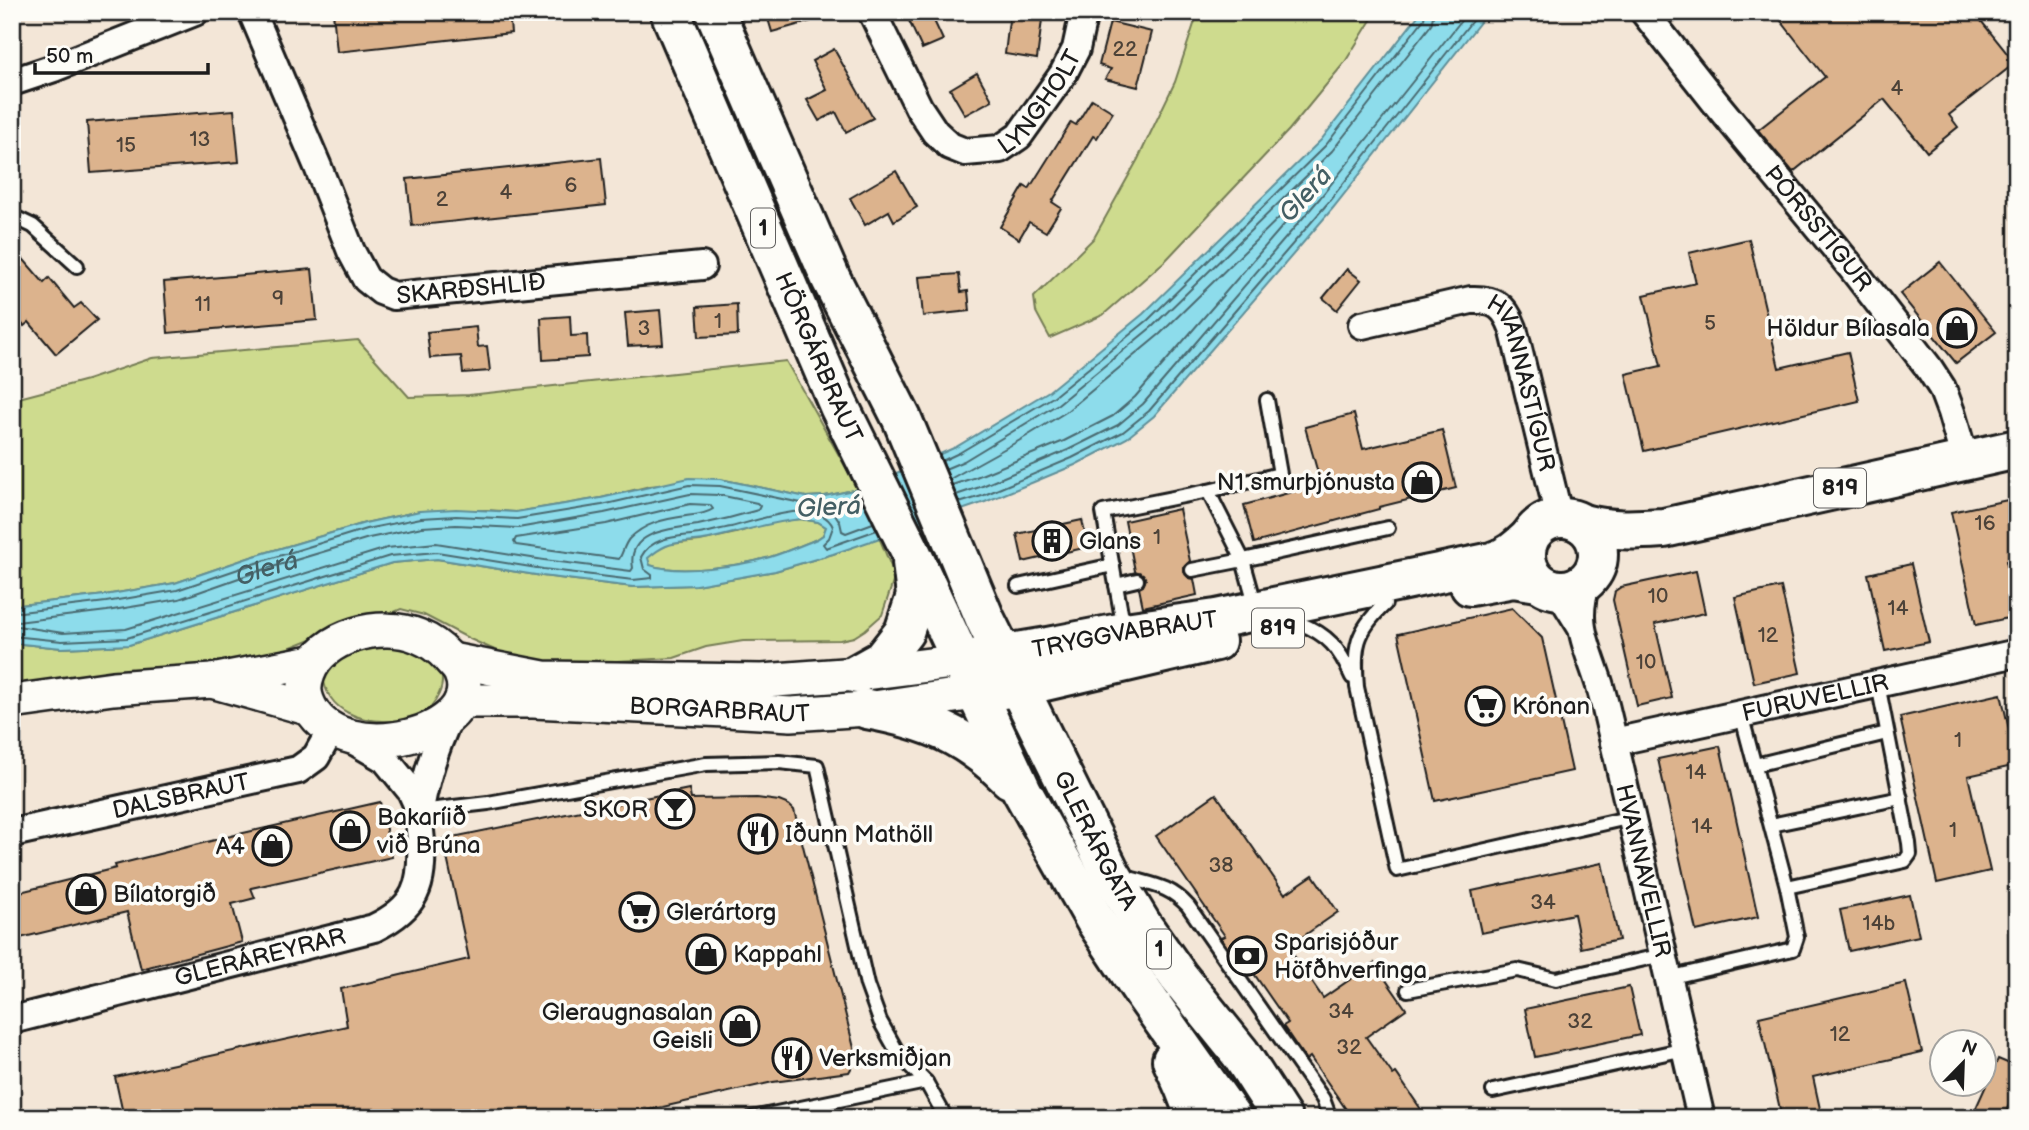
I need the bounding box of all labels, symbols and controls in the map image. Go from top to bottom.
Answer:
scale bar [35,32,208,76]
house number: 22 [1113,37,1138,62]
text: 50 m [46,44,93,69]
street label: LYNGHOLT [992,44,1088,161]
house number: 4 [1891,76,1904,101]
house number: 13 [189,127,211,152]
house number: 15 [116,133,136,158]
street label: ÞÓRSSTÍGUR [1759,159,1879,297]
water label: Glerá [1273,161,1339,229]
house number: 6 [565,173,578,198]
house number: 4 [500,180,513,205]
house number: 2 [436,187,449,212]
road number: 1 [751,208,775,247]
street label: SKARÐSHLÍÐ [395,267,547,310]
street label: HÖRGÁRBRAUT [769,268,869,448]
house number: 9 [272,286,284,311]
street label: HVANNASTÍGUR [1482,288,1562,474]
house number: 11 [195,292,211,317]
shop icon: Höldur Bílasala [1936,307,1978,349]
house number: 1 [714,309,722,334]
house number: 5 [1704,311,1716,336]
place label: Höldur Bílasala [1766,314,1930,343]
house number: 3 [638,316,650,341]
shop icon: N1 smurþjónusta [1401,461,1443,503]
place label: N1 smurþjónusta [1217,468,1395,497]
road number: 819 [1814,468,1866,508]
water label: Glerá [796,491,862,525]
house number: 16 [1975,511,1996,536]
building icon: Glans [1031,520,1073,562]
house number: 1 [1153,525,1161,550]
place label: Glans [1079,527,1141,556]
water label: Glerá [231,545,302,593]
house number: 10 [1648,584,1668,609]
house number: 14 [1888,596,1909,621]
street label: TRYGGVABRAUT [1030,604,1220,664]
road number: 819 [1252,608,1304,648]
house number: 12 [1758,623,1779,648]
house number: 10 [1636,650,1656,675]
street label: FURUVELLIR [1739,667,1891,728]
supermarket icon: Krónan [1464,685,1506,727]
street label: BORGARBRAUT [629,691,812,729]
place label: Krónan [1512,692,1590,721]
house number: 1 [1954,728,1962,753]
house number: 14 [1686,760,1707,785]
street label: GLERÁRGATA [1048,766,1144,916]
street label: DALSBRAUT [110,767,253,825]
street label: HVANNAVELLIR [1610,781,1678,960]
bar icon: SKOR [654,788,696,830]
place label: SKOR [583,795,648,824]
place label: Bakaríið við Brúna [376,803,481,860]
shop icon: Bakaríið við Brúna [329,810,371,852]
restaurant icon: Iðunn Mathöll [737,813,779,855]
house number: 14 [1692,814,1713,839]
house number: 1 [1949,818,1957,843]
place label: Iðunn Mathöll [785,820,933,849]
shop icon: A4 [251,825,293,867]
place label: A4 [216,832,245,861]
house number: 38 [1208,853,1234,878]
shop icon: Bílatorgið [65,873,107,915]
place label: Bílatorgið [113,880,216,909]
house number: 34 [1530,890,1556,915]
supermarket icon: Glerártorg [618,891,660,933]
place label: Glerártorg [666,898,776,927]
house number: 14b [1863,911,1896,936]
street label: GLERÁREYRAR [172,921,349,993]
place label: Sparisjóður Höfðhverfinga [1274,928,1427,985]
road number: 1 [1147,930,1171,968]
shop icon: Kappahl [685,933,727,975]
bank icon: Sparisjóður Höfðhverfinga [1226,935,1268,977]
place label: Kappahl [733,940,822,969]
place label: Gleraugnasalan Geisli [542,998,713,1055]
house number: 34 [1328,999,1354,1024]
shop icon: Gleraugnasalan Geisli [719,1005,761,1047]
house number: 32 [1567,1009,1593,1034]
house number: 12 [1830,1022,1851,1047]
north arrow [1927,1028,1997,1098]
house number: 32 [1336,1035,1362,1060]
text: N [1958,1035,1980,1062]
restaurant icon: Verksmiðjan [771,1037,813,1079]
place label: Verksmiðjan [819,1044,951,1073]

